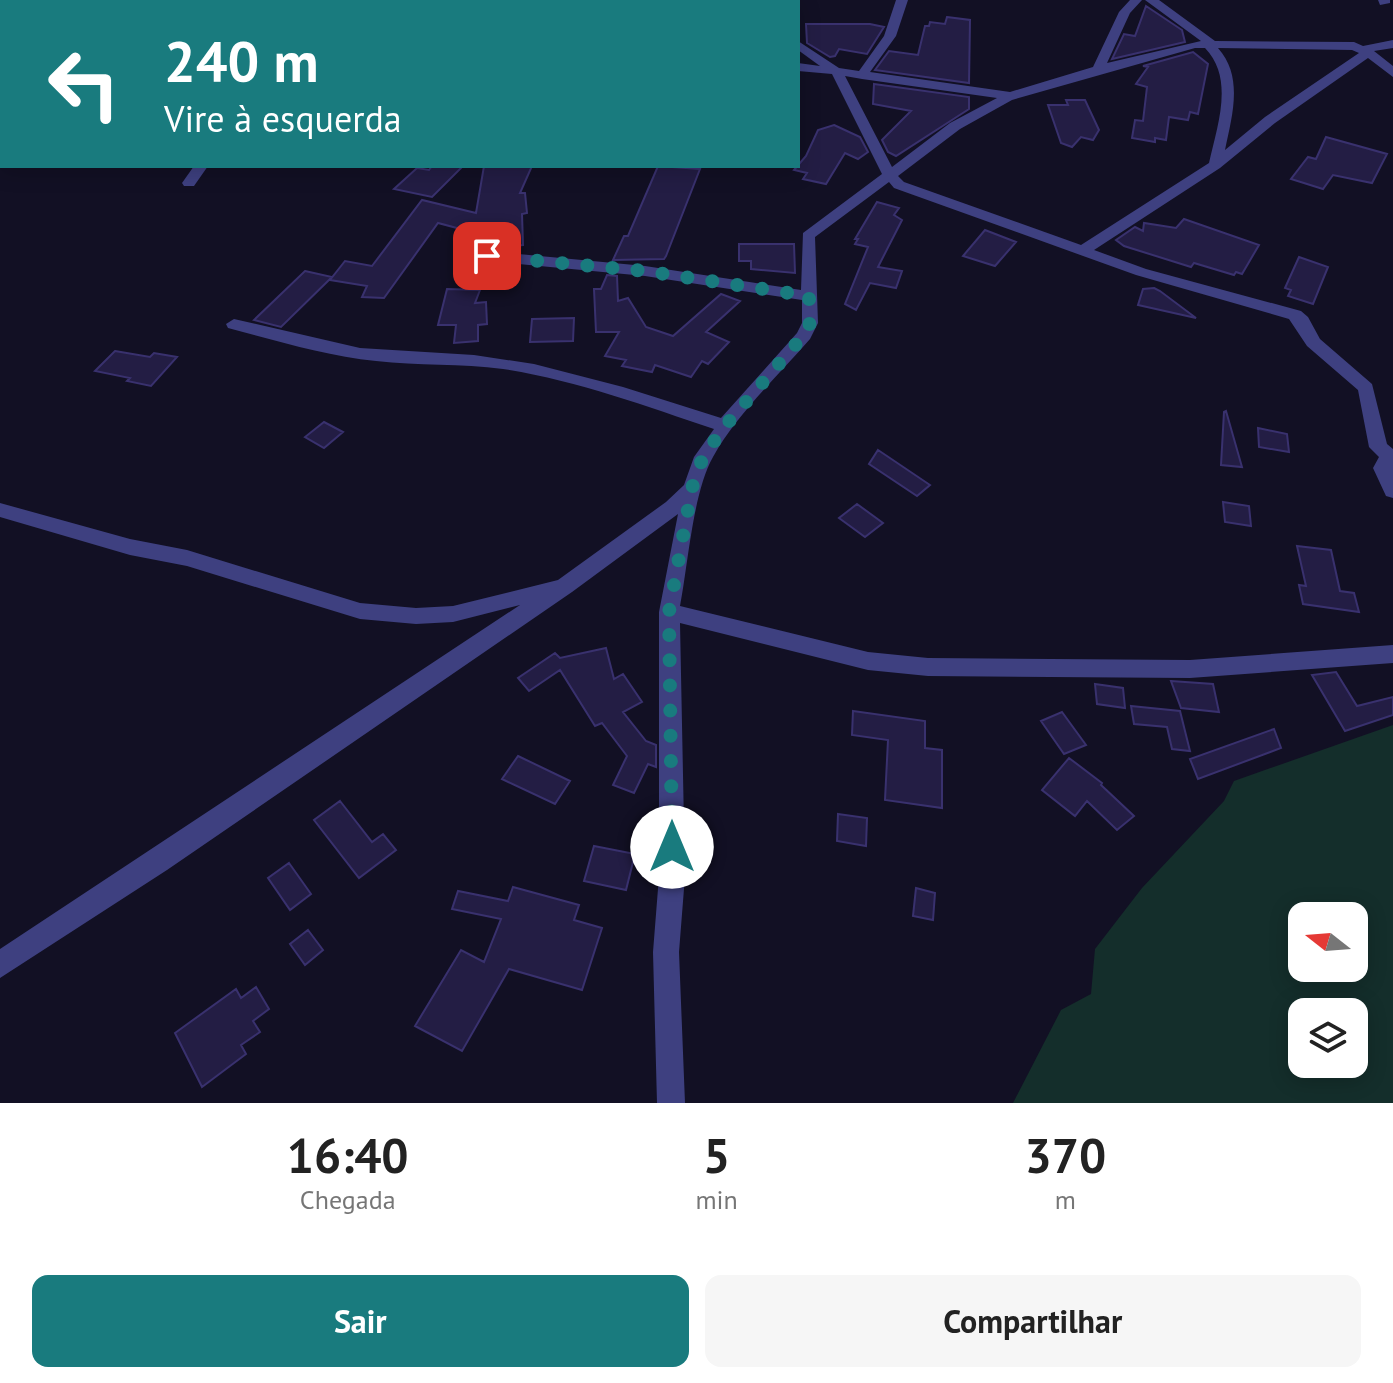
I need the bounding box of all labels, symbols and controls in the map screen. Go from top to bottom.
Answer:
text: 240 m [164,25,319,97]
icon: left [32,32,136,136]
text: Vire à esquerda [164,95,402,142]
pin [453,222,521,290]
icon: arrive [465,234,509,278]
position arrow [630,805,714,889]
north arrow [1288,902,1368,982]
map controls [1288,902,1368,1078]
button: layers [1288,998,1368,1078]
text: 16:40 [287,1124,409,1186]
text: 5 [703,1124,730,1186]
text: 370 [1025,1124,1106,1186]
text: Chegada [300,1183,396,1216]
text: min [695,1183,738,1216]
text: m [1055,1183,1076,1216]
button: Sair [32,1275,689,1367]
button: Compartilhar [705,1275,1361,1367]

